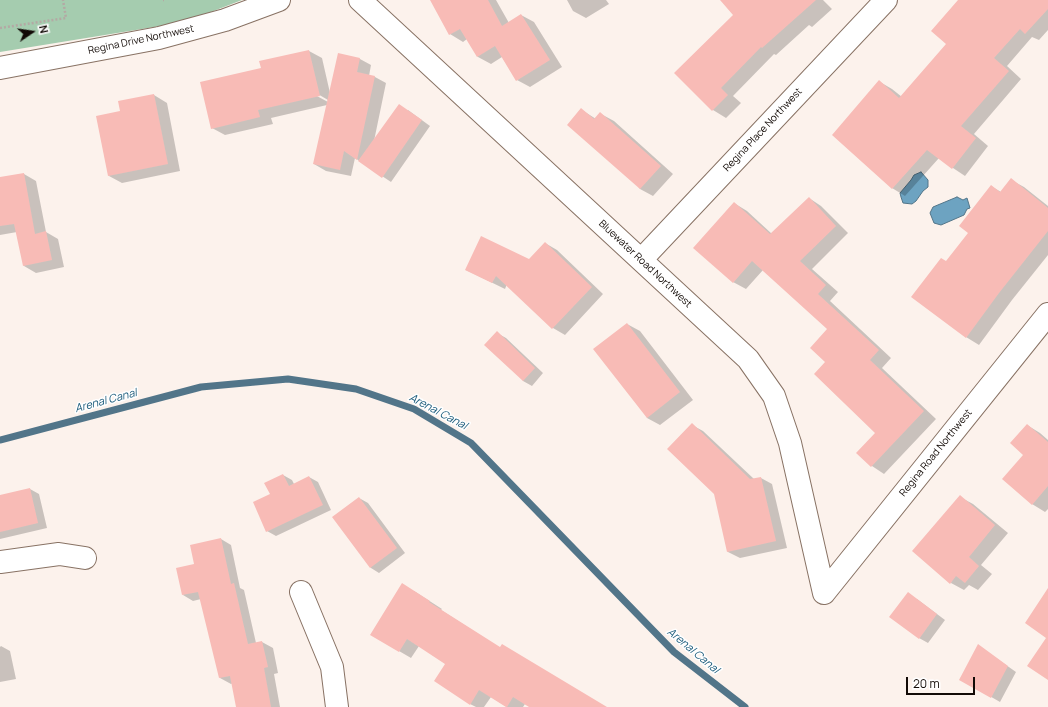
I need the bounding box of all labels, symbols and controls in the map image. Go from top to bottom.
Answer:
north arrow [12,12,52,52]
street label: Regina Drive Northwest [87,23,195,57]
text: N [36,24,52,35]
street label: Regina Place Northwest [721,86,805,174]
street label: Bluewater Road Northwest [596,218,694,310]
water label: Arenal Canal [74,386,138,416]
water label: Arenal Canal [407,391,469,433]
street label: Regina Road Northwest [897,407,975,499]
water label: Arenal Canal [664,625,722,677]
scale bar [908,669,977,695]
text: 20 m [913,675,940,692]

